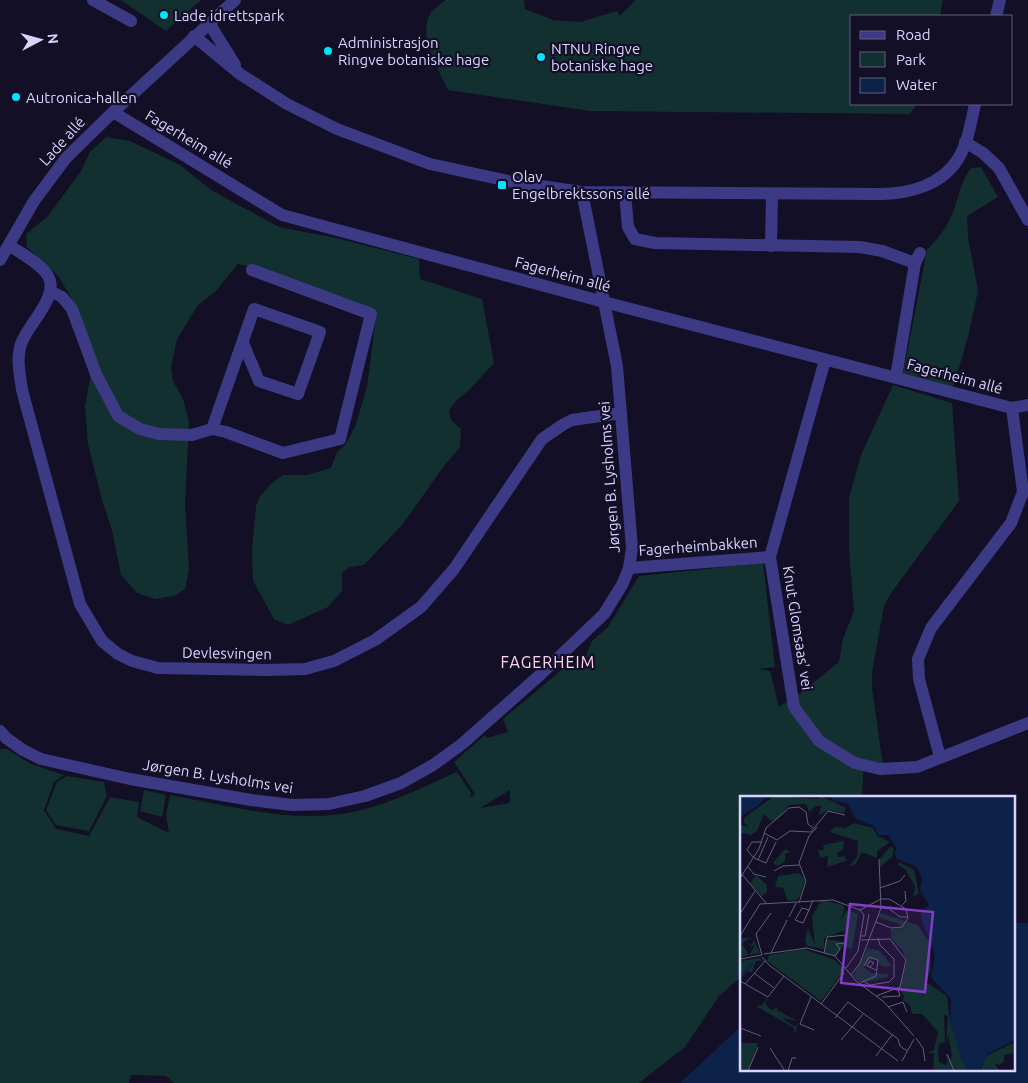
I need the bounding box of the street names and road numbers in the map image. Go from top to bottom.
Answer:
street label: Fagerheim allé [142,106,236,172]
street label: Lade allé [36,113,88,169]
street label: Fagerheim allé [513,253,613,295]
street label: Fagerheim allé [905,355,1005,397]
street label: Jørgen B. Lysholms vei [595,401,623,553]
street label: Fagerheimbakken [638,533,758,559]
street label: Knut Glomsaas' vei [780,565,816,691]
street label: Devlesvingen [182,644,272,662]
street label: Jørgen B. Lysholms vei [142,756,294,796]

